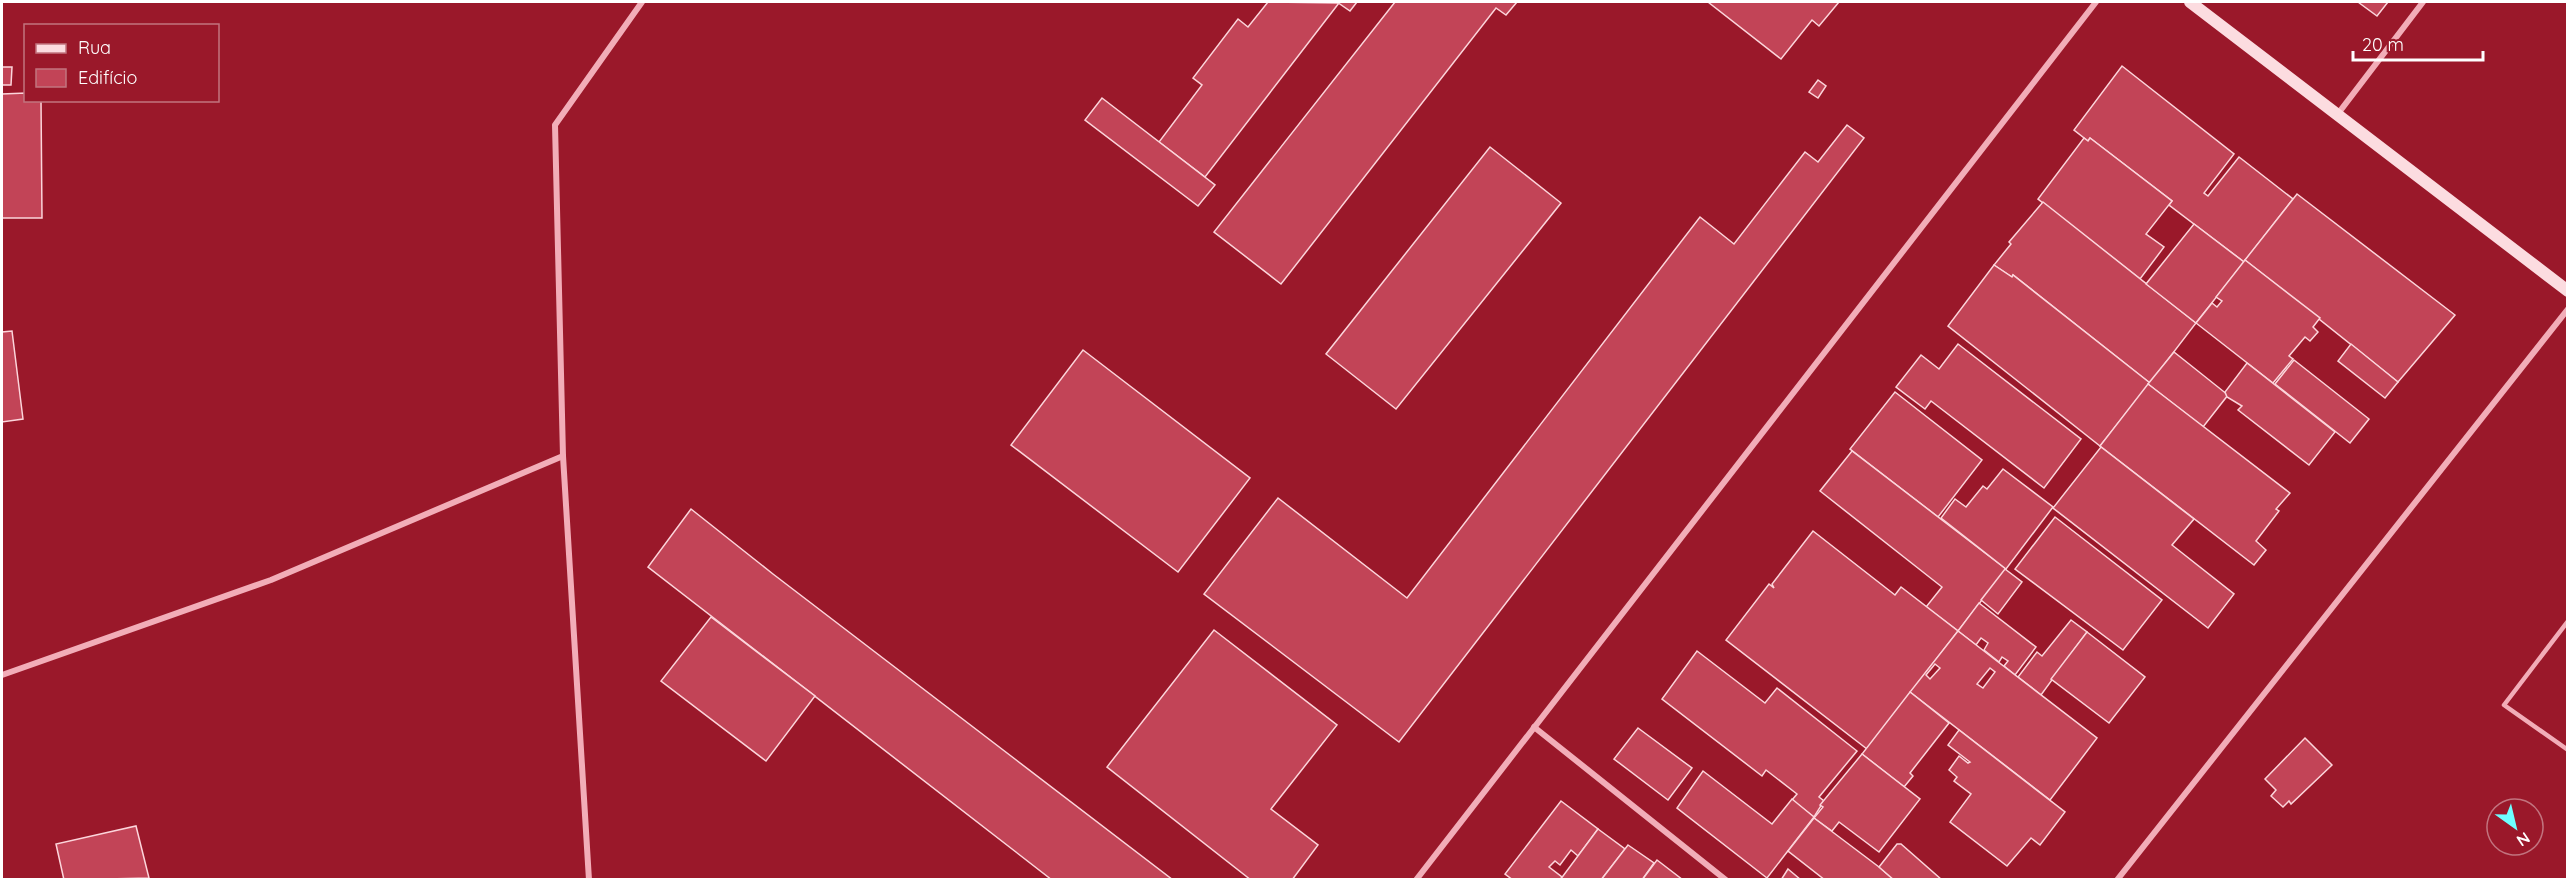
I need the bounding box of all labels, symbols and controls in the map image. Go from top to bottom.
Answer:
legend [24,24,219,102]
scale bar [2353,24,2484,62]
text: 20 m [2362,33,2404,56]
text: Rua [78,36,111,59]
text: Edifício [78,66,137,89]
north arrow [2485,797,2545,857]
text: N [2513,828,2534,851]

